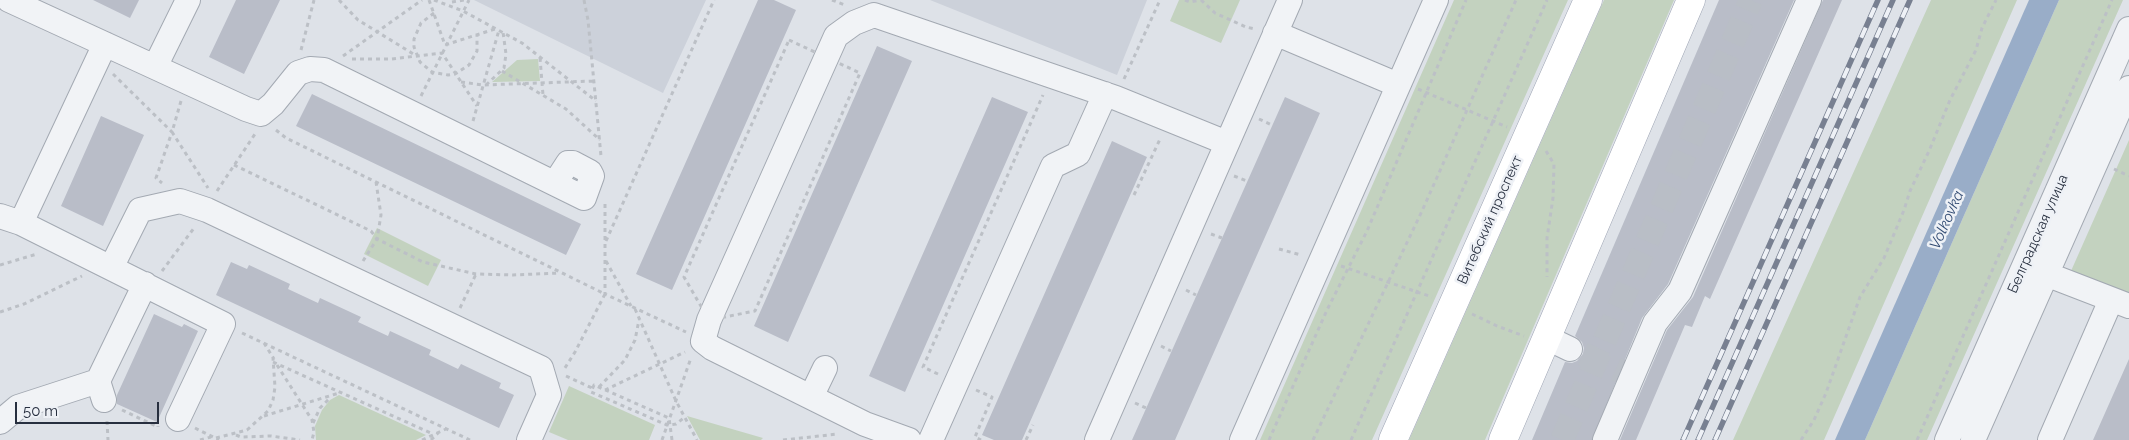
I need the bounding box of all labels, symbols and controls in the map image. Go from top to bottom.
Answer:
street label: Витебский проспект [1454,153,1526,287]
street label: Белградская улица [2004,172,2072,296]
water label: Volkovka [1926,188,1968,252]
scale bar [18,392,161,424]
text: 50 m [23,402,58,420]

